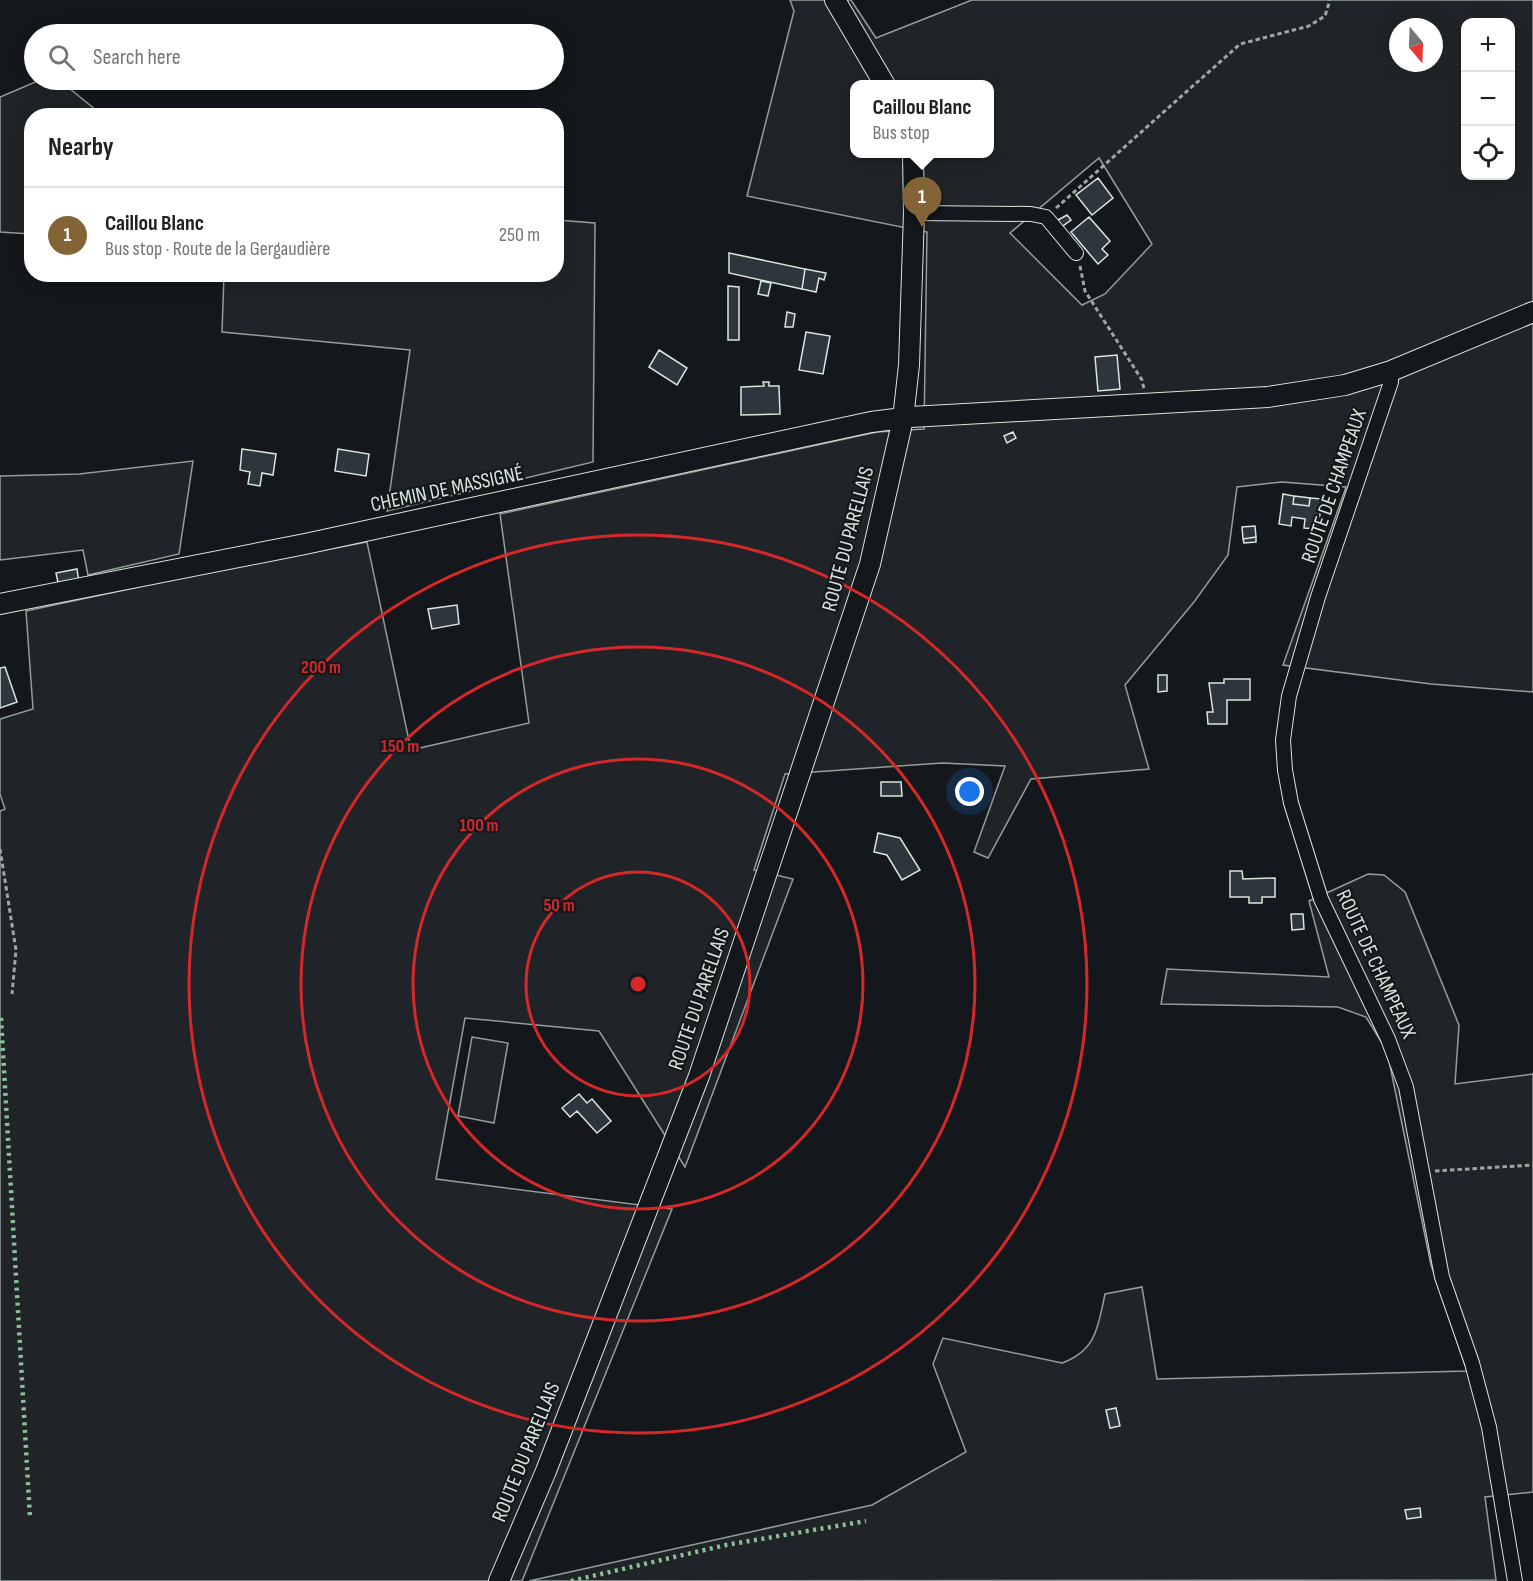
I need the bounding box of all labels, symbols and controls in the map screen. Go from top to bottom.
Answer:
north arrow [1389,18,1443,72]
map controls [1461,18,1515,180]
button: + [1461,18,1515,72]
search box [24,24,564,90]
icon: search [45,41,78,74]
text: Search here [93,44,180,71]
button: − [1461,72,1515,126]
popup [850,80,994,158]
text: Caillou Blanc [872,94,972,121]
text: Bus stop [872,121,930,145]
button: locate [1461,126,1515,180]
text: Nearby [48,132,114,163]
pin: 1 [902,178,942,227]
text: Caillou Blanc [105,210,204,237]
text: 1 [64,223,71,247]
text: 250 m [499,223,540,247]
text: Bus stop · Route de la Gergaudière [105,237,330,261]
street label: ROUTE DE CHAMPEAUX [1296,406,1372,566]
street label: CHEMIN DE MASSIGNÉ [368,461,526,517]
street label: ROUTE DU PARELLAIS [817,464,879,614]
text: 200 m [301,657,341,678]
text: 150 m [381,736,419,757]
your location [955,777,984,806]
text: 100 m [460,815,499,836]
street label: ROUTE DE CHAMPEAUX [1331,886,1421,1042]
text: 50 m [543,895,575,916]
street label: ROUTE DU PARELLAIS [663,925,735,1073]
centre of rings [628,974,648,994]
street label: ROUTE DU PARELLAIS [487,1378,565,1526]

